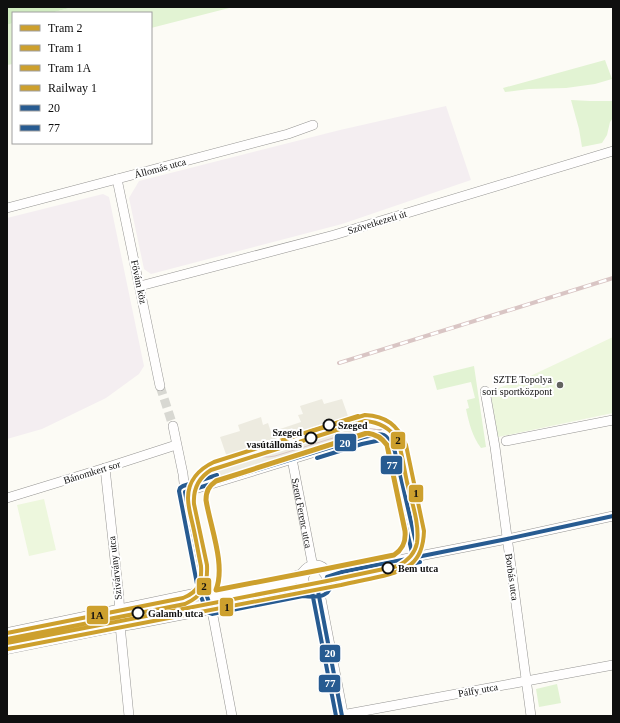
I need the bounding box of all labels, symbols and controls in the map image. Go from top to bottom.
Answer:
legend [12,12,152,144]
text: Tram 2 [48,21,83,35]
text: Tram 1 [48,41,83,55]
text: Tram 1A [48,61,92,75]
text: Railway 1 [48,81,97,95]
text: 20 [48,101,60,115]
text: 77 [48,121,60,135]
street label: Állomás utca [133,156,188,180]
street label: Szövetkezeti út [346,208,408,236]
street label: Fővám köz [129,259,149,306]
place label: SZTE Topolya sori sportközpont [482,374,553,397]
marker: SZTE Topolya sori sportközpont [555,380,565,390]
marker: Szeged [322,418,336,432]
place label: Szeged [338,420,368,431]
place label: Szeged vasútállomás [246,427,302,450]
marker: Szeged vasútállomás [304,431,318,445]
line badge: 2 [390,431,406,450]
line badge: 20 [334,433,357,452]
text: 2 [395,434,401,446]
text: 20 [340,437,351,449]
line badge: 77 [380,455,403,475]
street label: Bánomkert sor [62,458,123,486]
text: 77 [387,459,398,471]
street label: Szent Ferenc utca [290,477,315,550]
line badge: 1 [408,484,424,503]
text: 1 [413,487,419,499]
street label: Szivárvány utca [106,535,124,600]
street label: Borbás utca [503,553,521,602]
marker: Bem utca [381,561,395,575]
place label: Bem utca [398,563,438,574]
line badge: 2 [196,577,212,596]
text: 2 [201,580,207,592]
line badge: 1 [219,597,234,617]
text: 1 [224,601,230,613]
line badge: 1A [86,605,109,625]
marker: Galamb utca [131,606,145,620]
place label: Galamb utca [148,608,203,619]
text: 1A [90,609,104,621]
line badge: 20 [319,644,341,663]
text: 20 [325,647,336,659]
line badge: 77 [318,674,341,693]
text: 77 [325,677,336,689]
street label: Pálfy utca [457,681,499,699]

